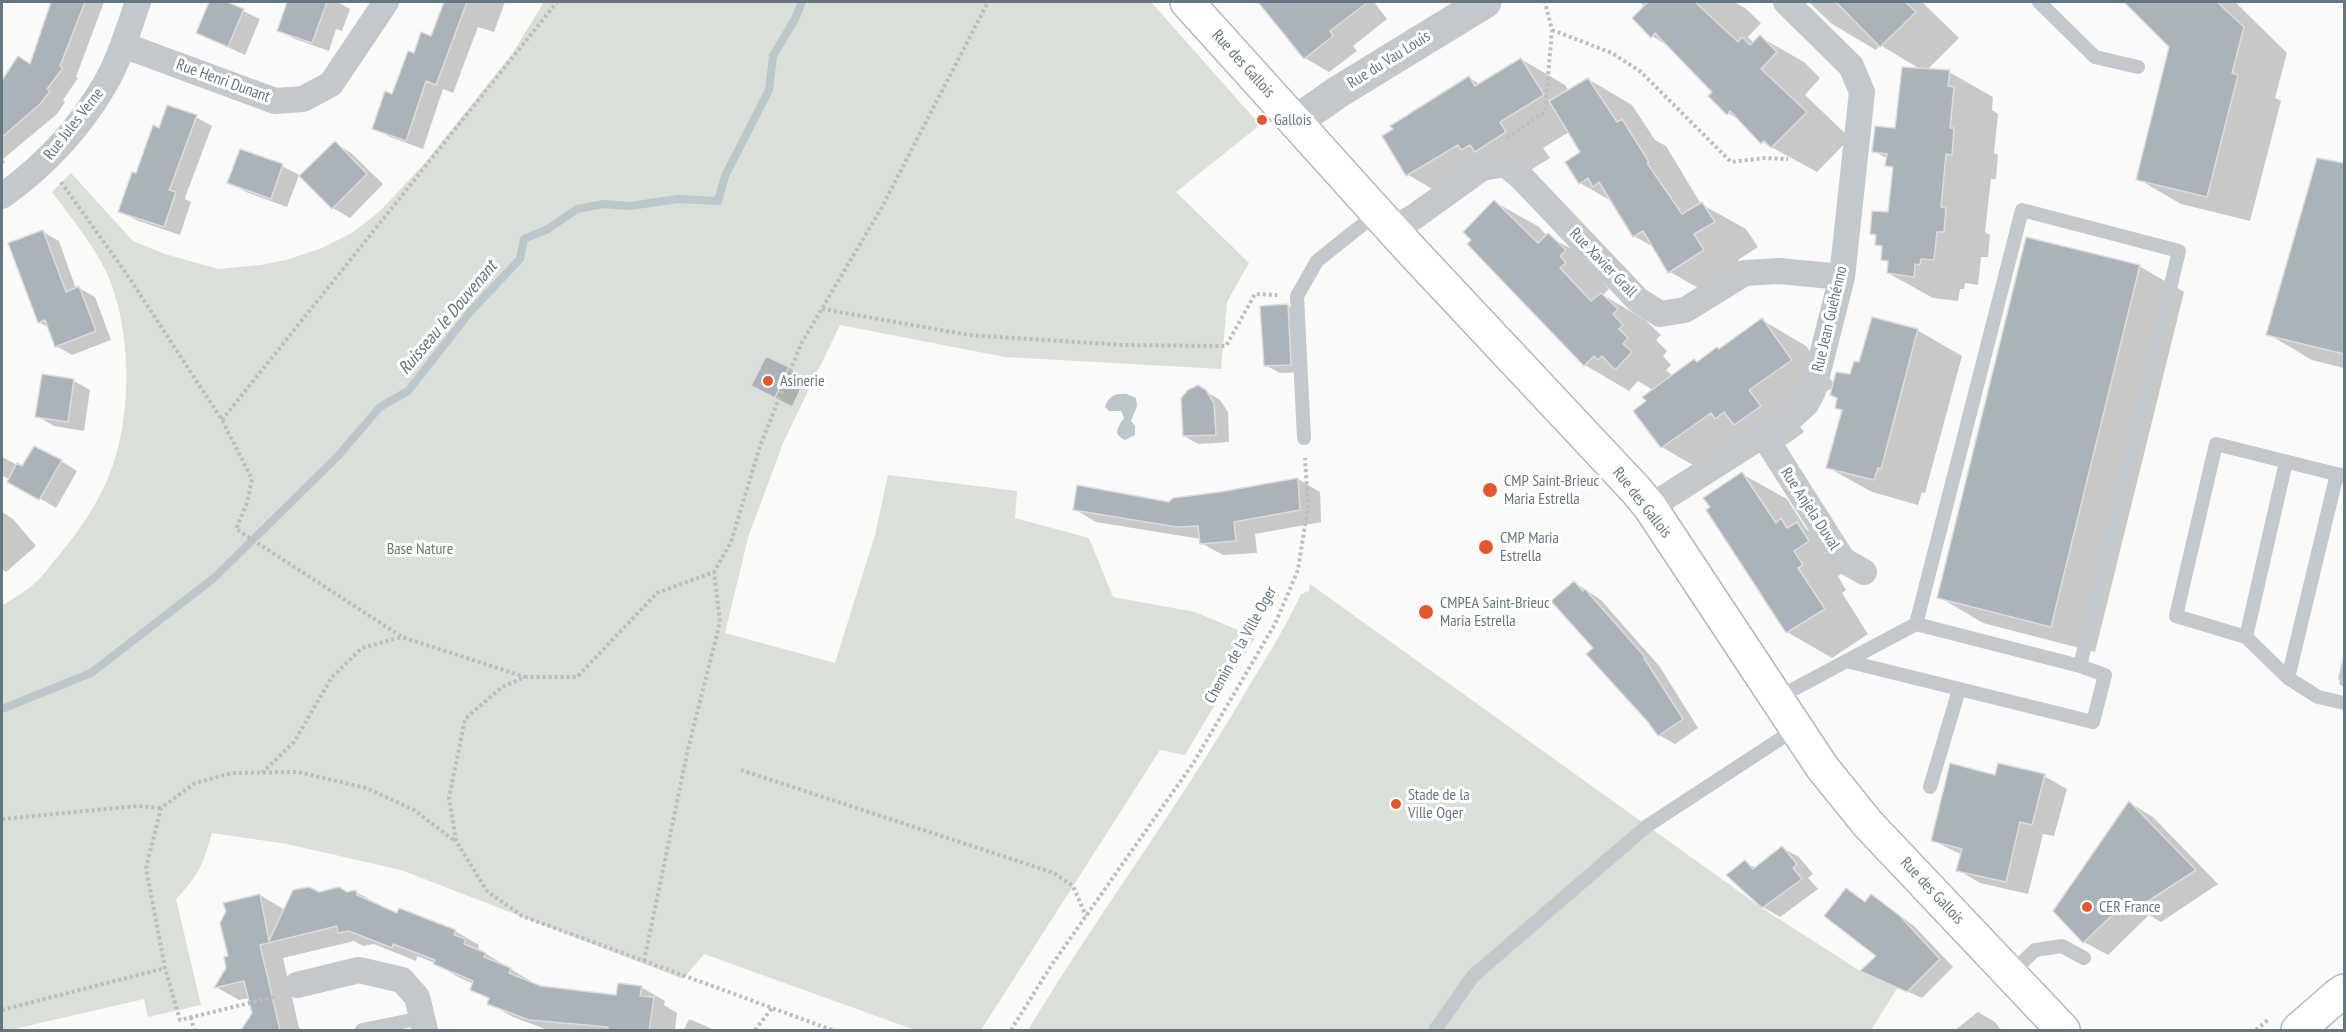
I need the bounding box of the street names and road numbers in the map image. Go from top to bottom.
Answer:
street label: Rue des Gallois [1208,26,1278,102]
street label: Rue du Vau Louis [1344,27,1434,93]
street label: Rue Henri Dunant [174,55,272,107]
street label: Rue Jules Verne [40,84,108,164]
street label: Rue Xavier Grall [1565,224,1641,302]
street label: Rue Jean Guéhénno [1809,264,1851,374]
street label: Rue des Gallois [1608,464,1676,542]
street label: Rue Anjela Duval [1776,464,1844,554]
street label: Chemin de la Ville Oger [1201,583,1281,707]
street label: Rue des Gallois [1896,854,1968,928]

